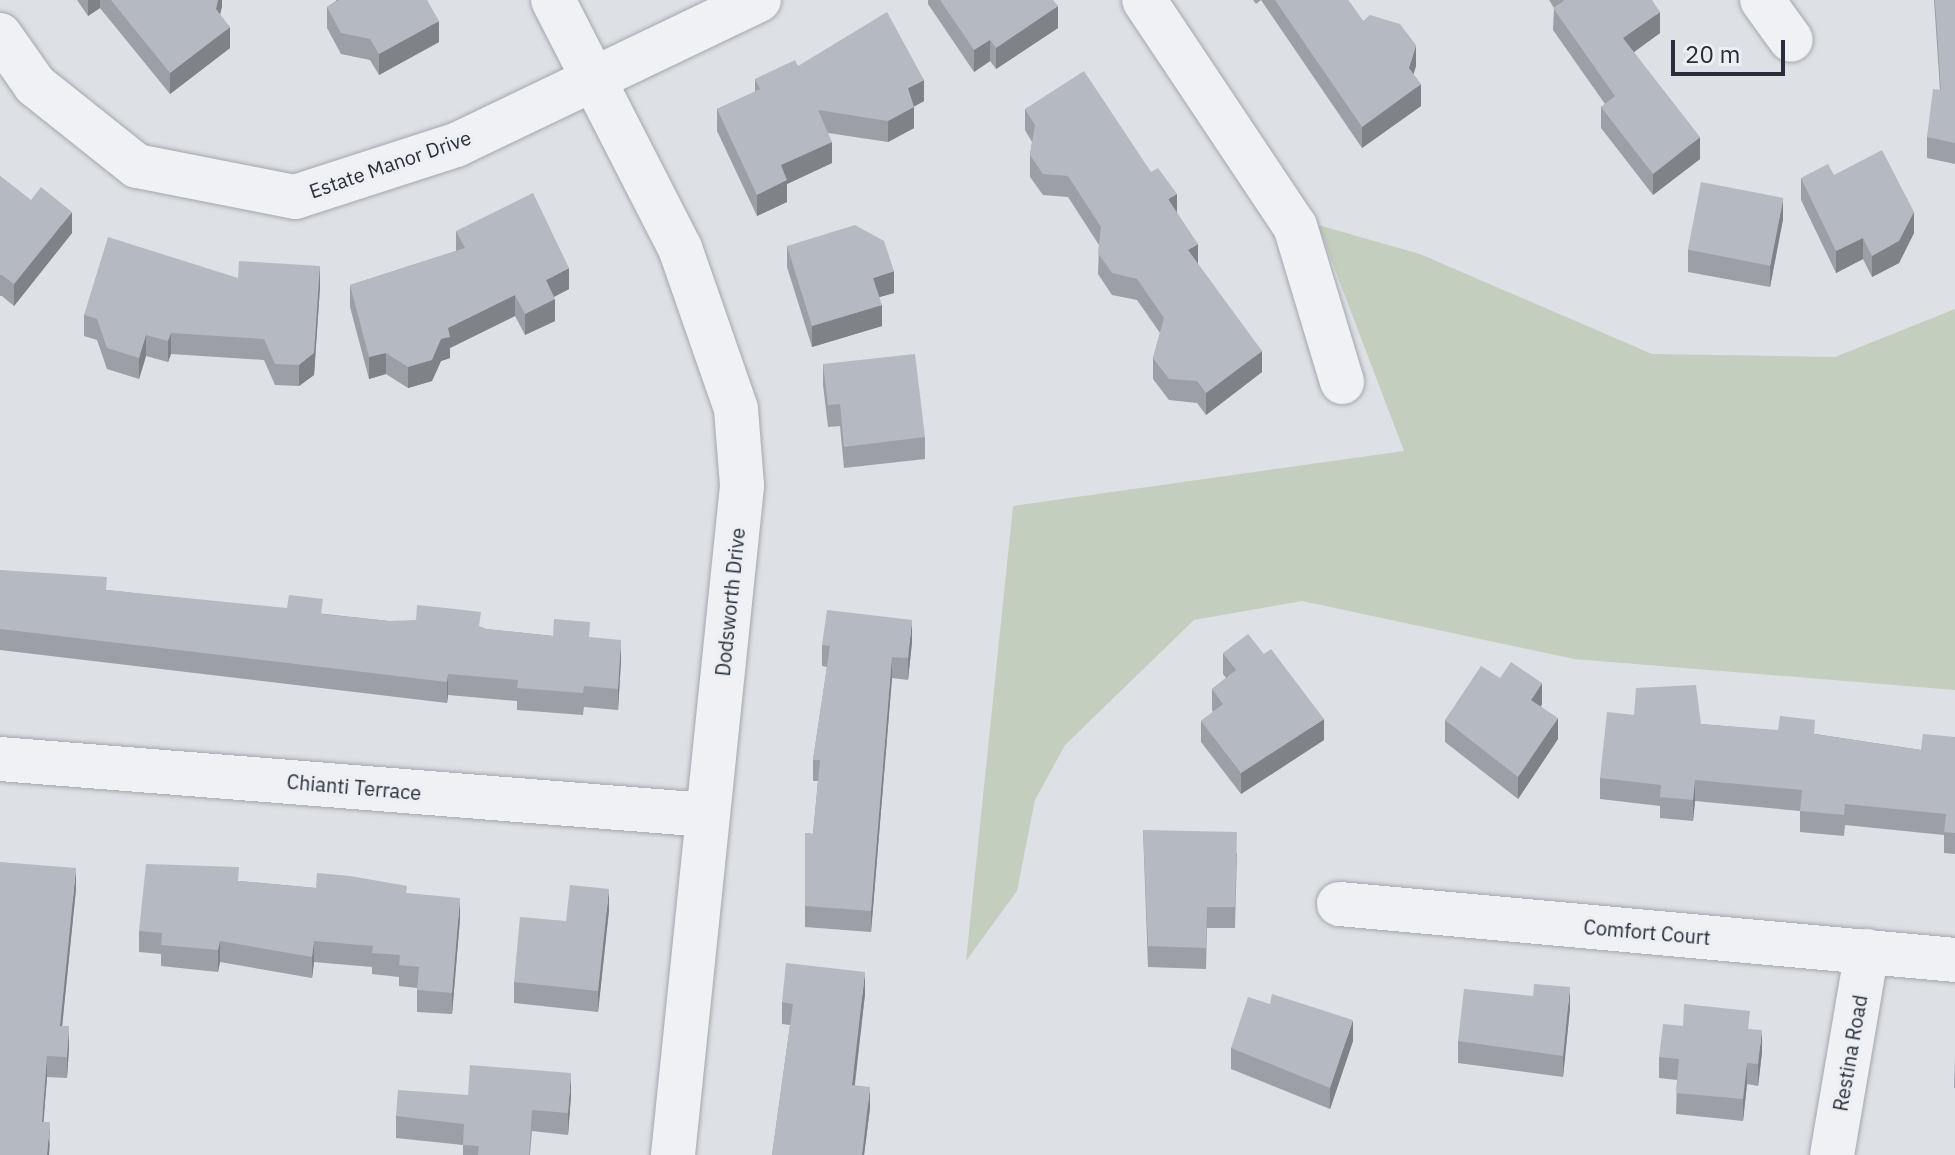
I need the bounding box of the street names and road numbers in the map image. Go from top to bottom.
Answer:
street label: Estate Manor Drive [306,125,474,203]
street label: Dodsworth Drive [710,527,750,677]
street label: Chianti Terrace [286,769,422,805]
street label: Comfort Court [1583,914,1711,950]
street label: Restina Road [1828,993,1872,1113]

